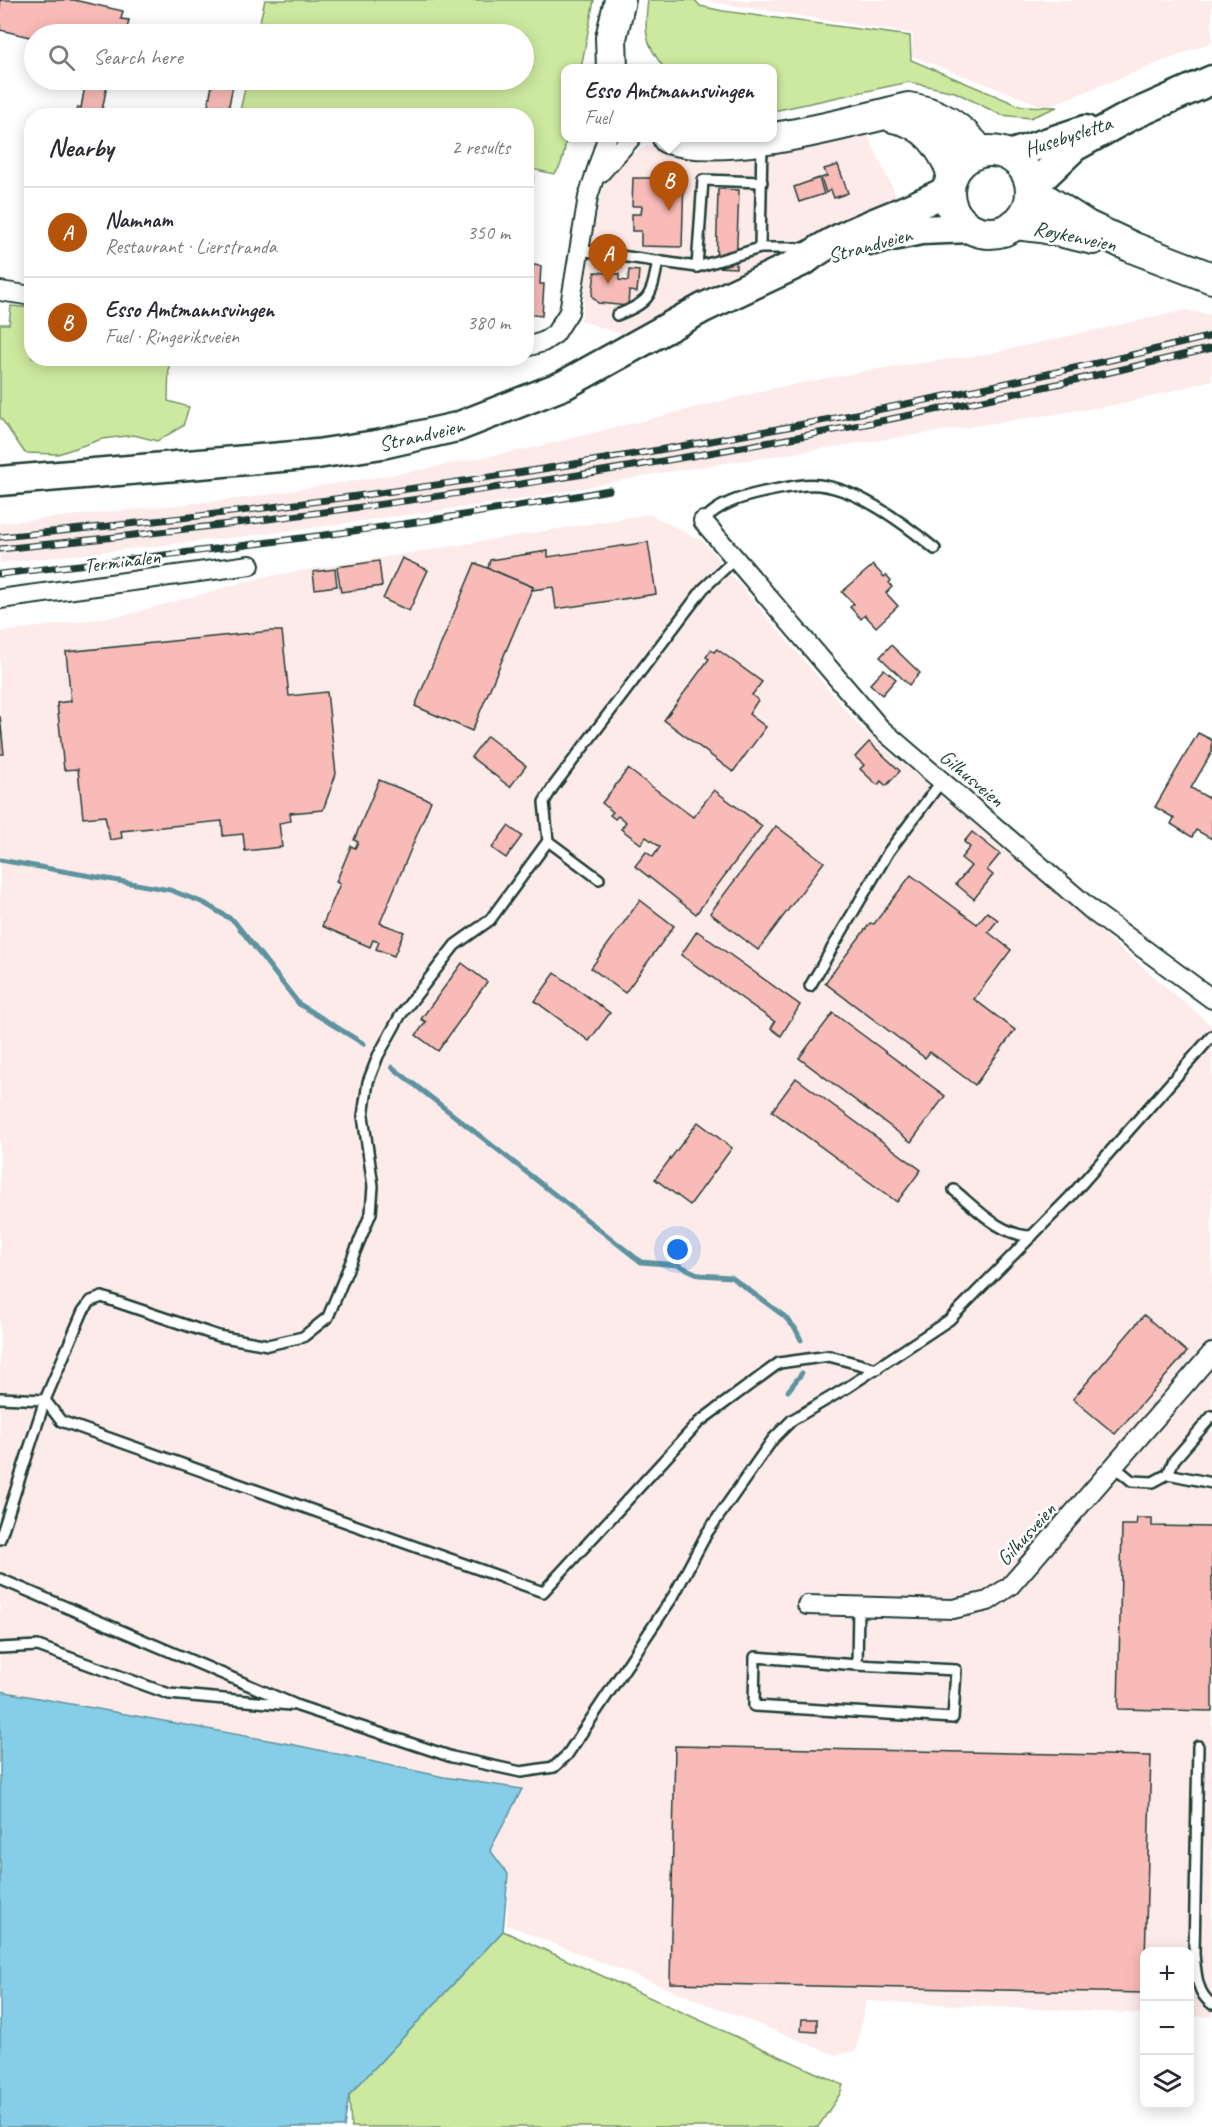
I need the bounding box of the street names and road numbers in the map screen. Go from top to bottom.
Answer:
street label: Husebysletta [1021,109,1117,162]
street label: Røykenveien [1031,215,1119,258]
street label: Strandveien [825,221,916,269]
street label: Strandveien [376,412,469,457]
street label: Terminalen [82,543,162,579]
street label: Gilhusveien [934,743,1010,813]
street label: Gilhusveien [991,1497,1062,1571]

